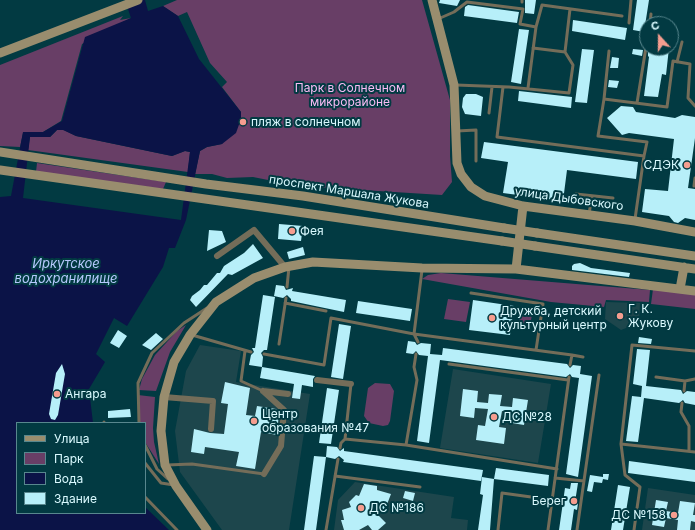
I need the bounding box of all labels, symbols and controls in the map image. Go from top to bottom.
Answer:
north arrow [639,16,679,56]
text: С [649,18,661,34]
park label: Парк в Солнечном микрорайоне [295,81,405,109]
place label: пляж в солнечном [251,115,360,129]
marker: пляж в солнечном [238,117,248,127]
place label: СДЭК [644,158,679,172]
marker: СДЭК [682,160,692,170]
street label: проспект Маршала Жукова [268,172,430,212]
street label: улица Дыбовского [514,184,624,214]
place label: Фея [300,224,324,238]
marker: Фея [287,226,297,236]
water label: Иркутское водохранилище [15,256,117,287]
place label: Г. К. Жукову [628,302,673,330]
place label: Дружба, детский культурный центр [500,304,607,332]
marker: Г. К. Жукову [615,311,625,321]
marker: Дружба, детский культурный центр [487,313,497,323]
place label: Ангара [65,387,107,401]
marker: Ангара [52,389,62,399]
place label: Центр образования №47 [262,407,369,435]
place label: ДС №28 [502,410,552,424]
marker: ДС №28 [489,412,499,422]
marker: Центр образования №47 [249,416,259,426]
legend [16,422,146,514]
text: Улица [54,431,89,446]
text: Парк [54,451,84,466]
text: Вода [54,471,83,486]
text: Здание [54,491,97,506]
place label: Берег [532,494,566,508]
marker: Берег [569,496,579,506]
place label: ДС №186 [369,501,424,515]
marker: ДС №186 [356,503,366,513]
place label: ДС №158 [611,508,666,522]
marker: ДС №158 [669,510,679,520]

